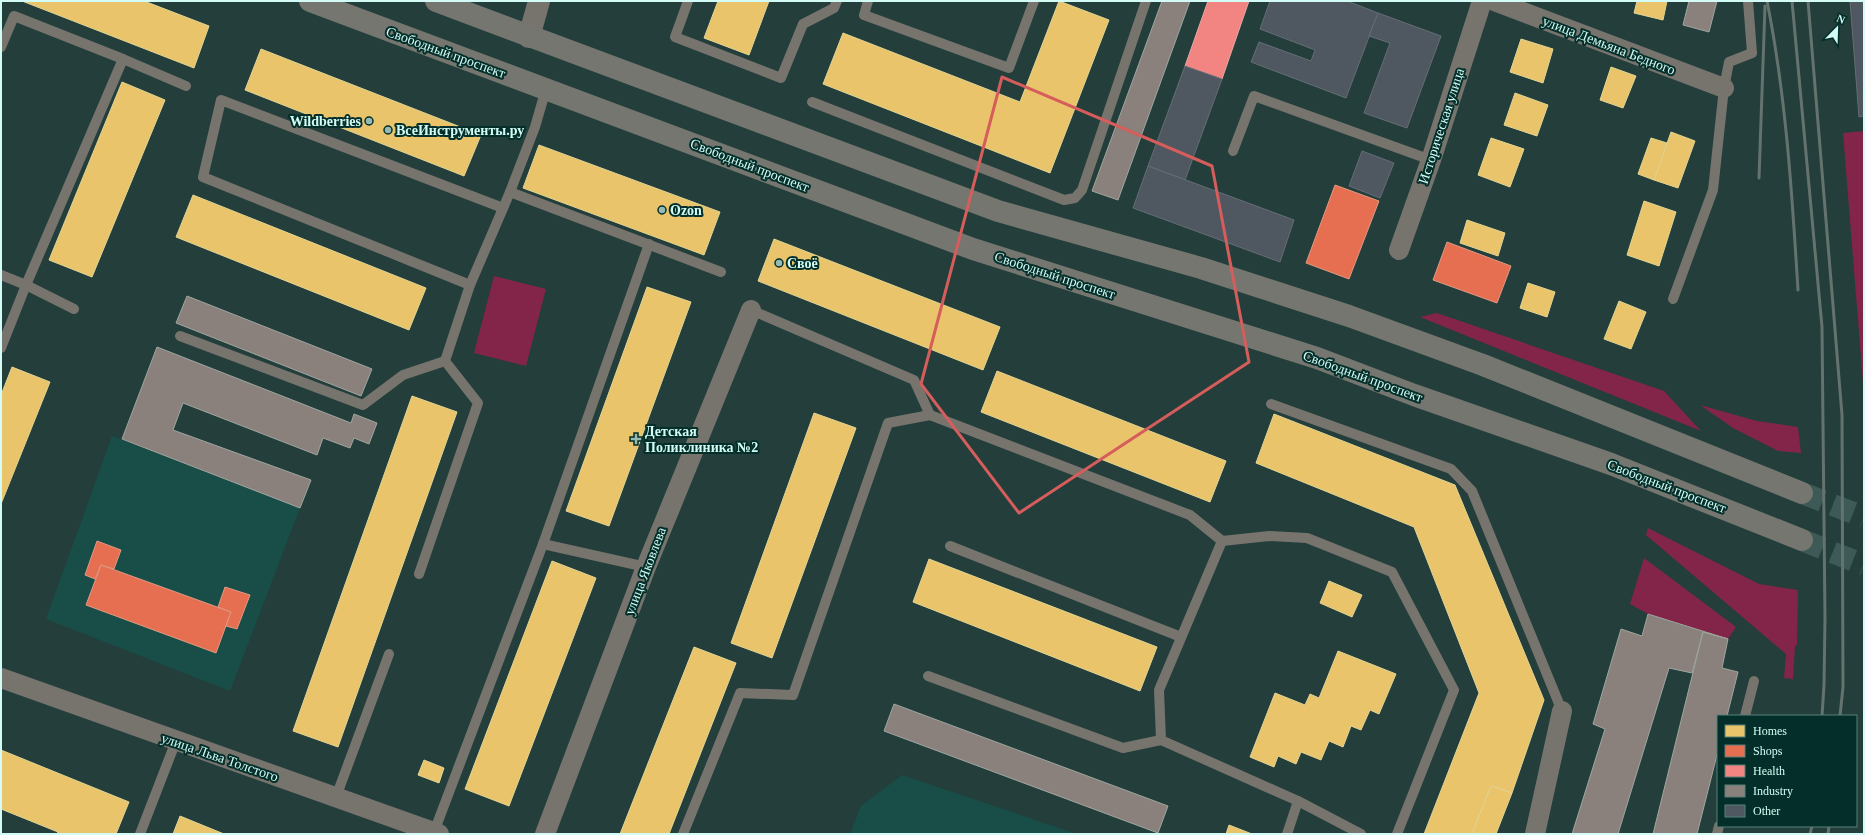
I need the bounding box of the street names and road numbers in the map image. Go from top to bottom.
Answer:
street label: улица Демьяна Бедного [1540,13,1677,78]
street label: Свободный проспект [384,24,508,81]
street label: Историческая улица [1416,66,1468,186]
street label: Свободный проспект [688,136,811,195]
street label: Свободный проспект [993,249,1117,302]
street label: Свободный проспект [1301,348,1425,405]
street label: Свободный проспект [1605,457,1728,516]
street label: улица Яковлева [622,524,669,617]
street label: улица Льва Толстого [159,730,280,785]

